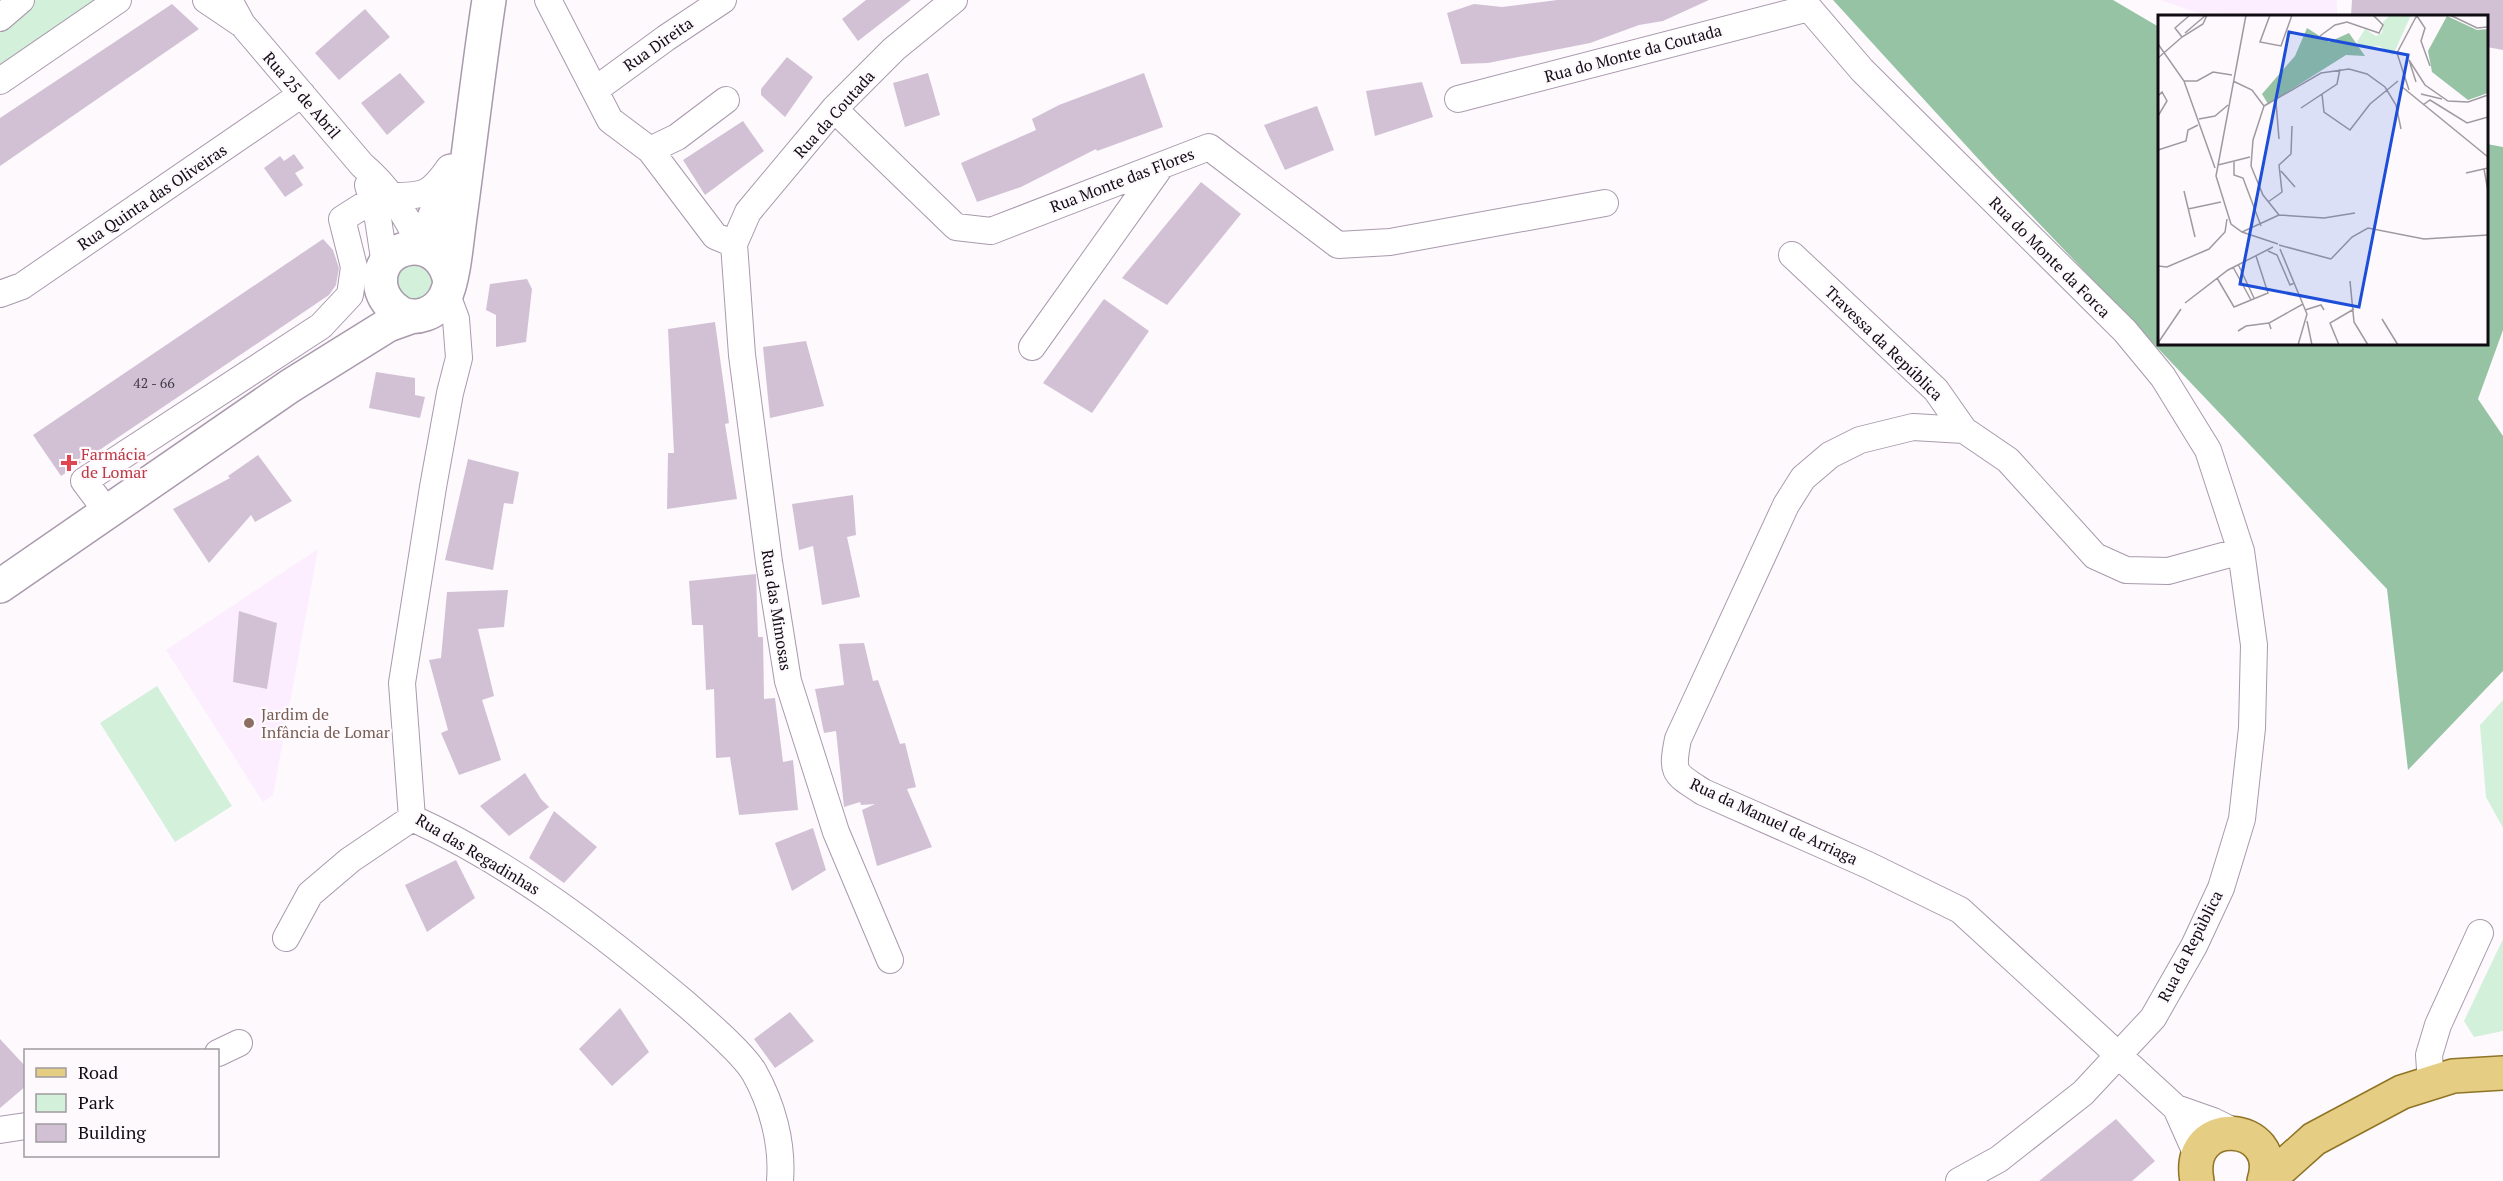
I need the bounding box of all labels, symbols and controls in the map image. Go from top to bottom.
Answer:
street label: Rua Direita [619,12,697,76]
inset map [2158,15,2488,345]
street label: Rua do Monte da Coutada [1542,19,1724,87]
street label: Rua 25 de Abril [258,47,346,143]
street label: Rua da Coutada [789,65,879,163]
street label: Rua Quinta das Oliveiras [73,139,231,255]
street label: Rua Monte das Flores [1047,142,1197,218]
street label: Rua do Monte da Forca [1985,192,2115,322]
street label: Travessa da República [1820,281,1948,405]
house number: 42 - 66 [133,373,175,392]
place label: Farmácia de Lomar [81,443,148,483]
marker: Farmácia de Lomar [62,456,76,470]
street label: Rua das Mimosas [757,548,797,672]
place label: Jardim de Infância de Lomar [261,703,391,743]
marker: Jardim de Infância de Lomar [242,716,256,730]
street label: Rua da Manuel de Arriaga [1687,772,1861,870]
street label: Rua das Regadinhas [412,808,544,900]
street label: Rua da Repùblica [2152,887,2228,1005]
legend [24,1049,219,1157]
text: Road [78,1060,118,1084]
text: Park [78,1090,115,1114]
text: Building [78,1120,146,1144]

